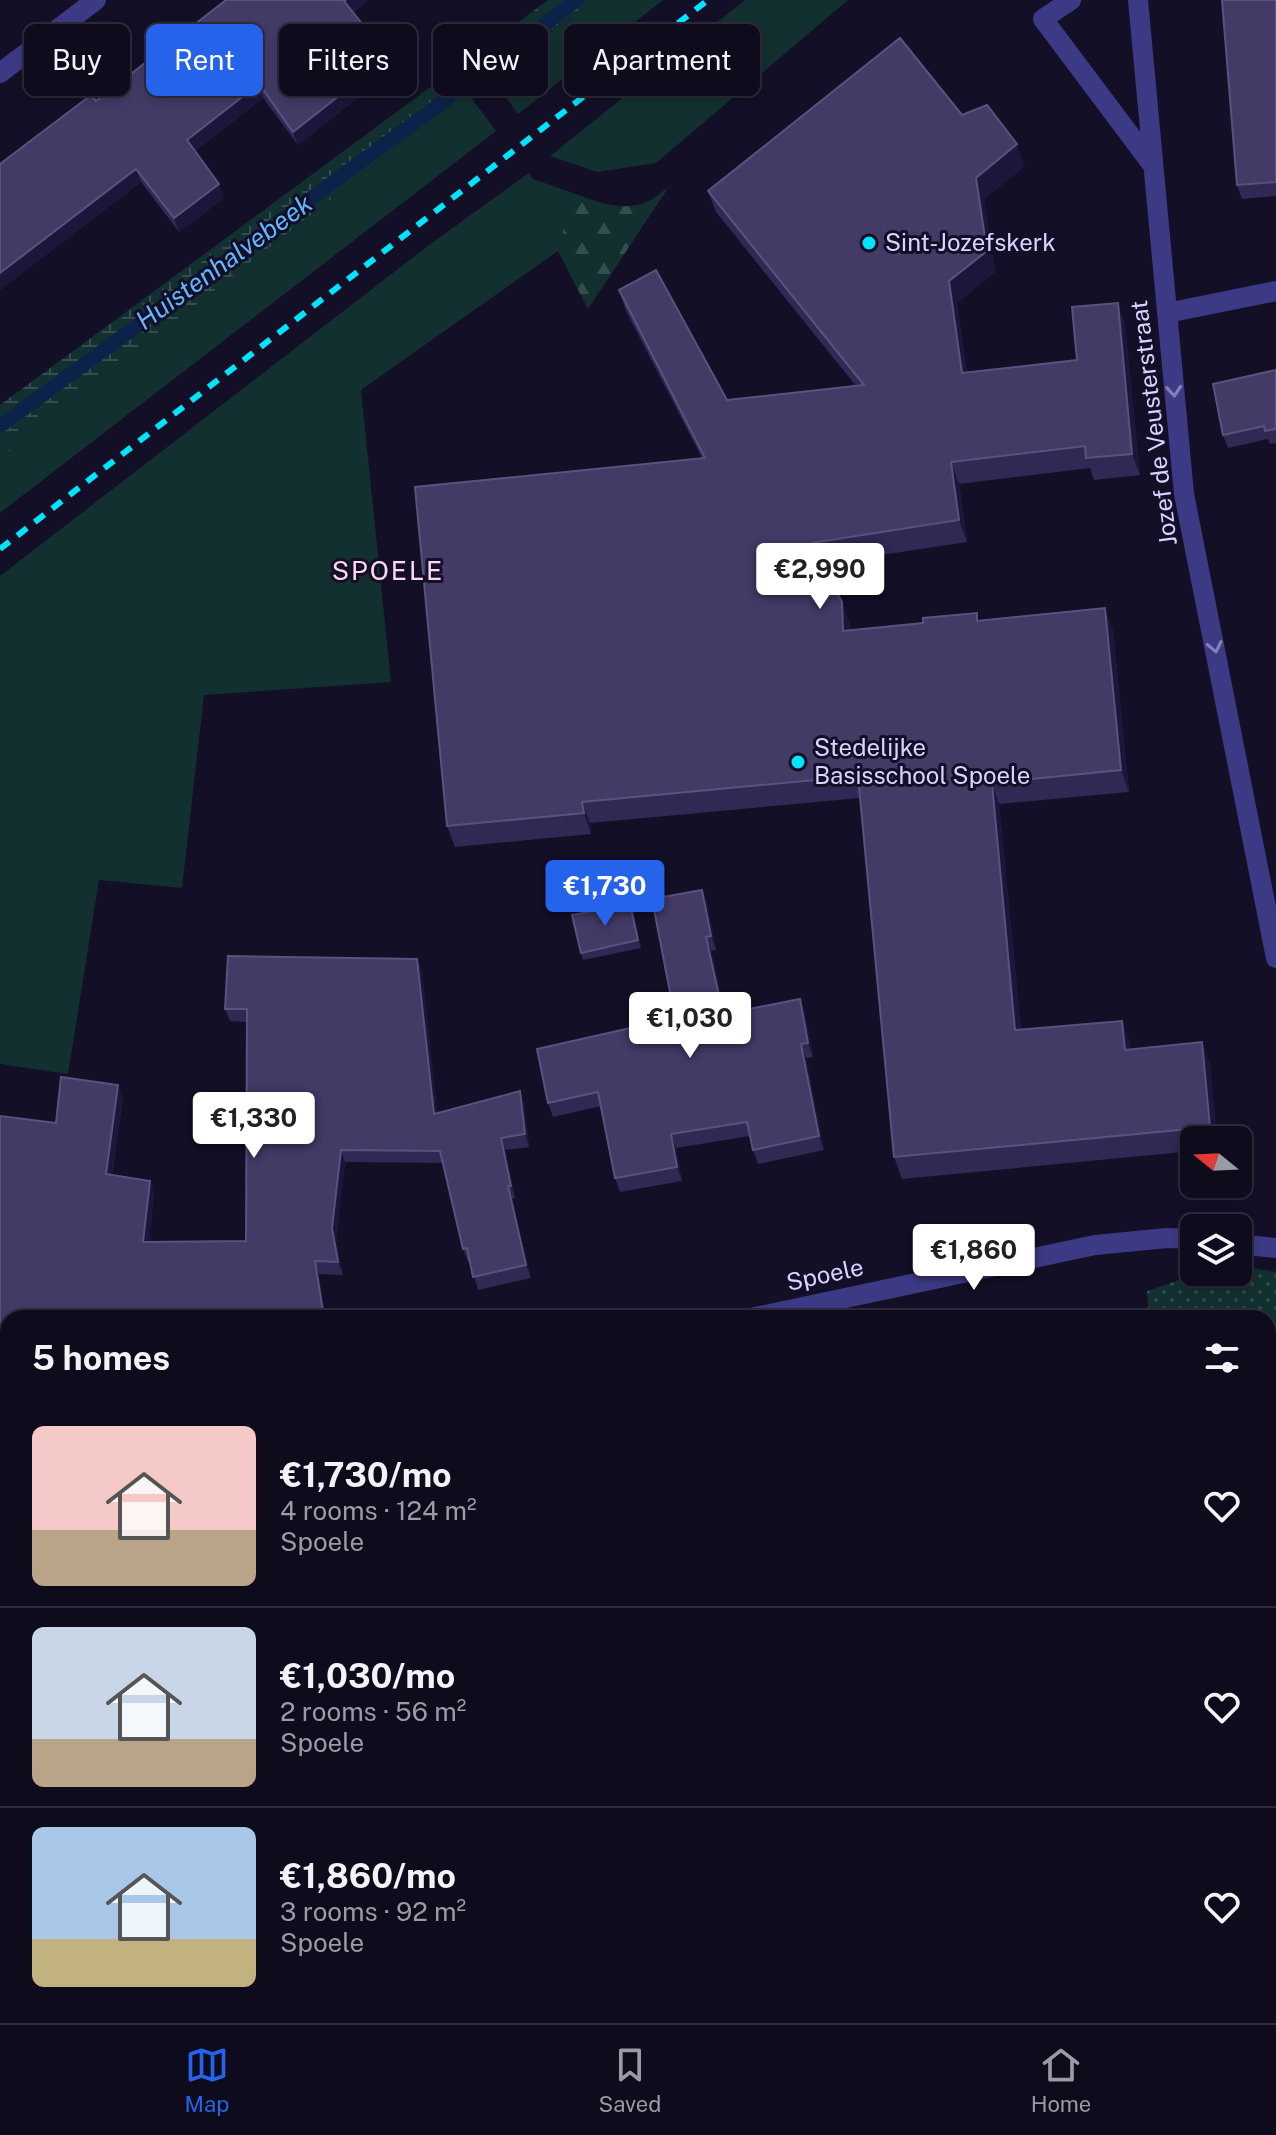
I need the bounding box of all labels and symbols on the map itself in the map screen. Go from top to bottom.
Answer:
water label: Huistenhalvebeek [130,187,318,336]
place label: Sint-Jozefskerk [885,228,1056,256]
marker: Sint-Jozefskerk [860,234,878,252]
street label: Jozef de Veusterstraat [1124,299,1182,547]
one-way arrow [1165,385,1182,398]
pin: €2,990 [755,543,885,611]
district label: SPOELE [332,555,444,586]
one-way arrow [1206,640,1223,654]
place label: Stedelijke Basisschool Spoele [814,733,1030,789]
marker: Stedelijke Basisschool Spoele [789,753,807,771]
pin: €1,730 [540,860,670,928]
pin: €1,030 [625,992,755,1060]
pin: €1,330 [189,1092,319,1160]
north arrow [1180,1126,1252,1198]
pin: €1,860 [909,1224,1039,1292]
street label: Spoele [784,1252,866,1296]

